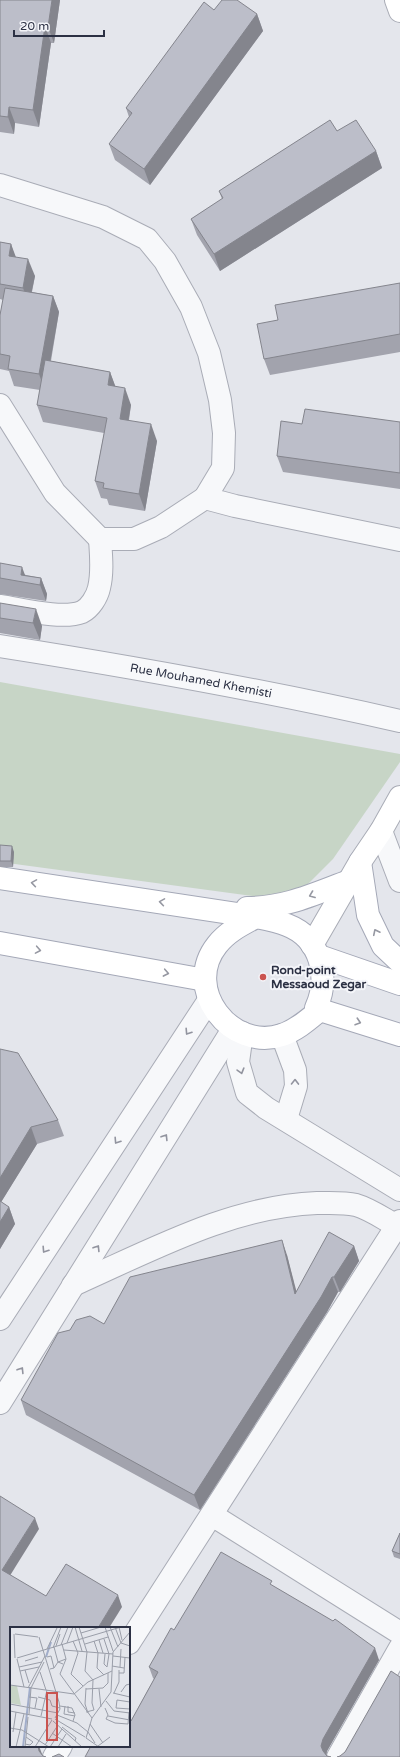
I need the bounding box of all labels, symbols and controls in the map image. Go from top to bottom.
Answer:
scale bar [14,12,104,38]
text: 20 m [20,19,49,33]
street label: Rue Mouhamed Khemisti [129,661,273,701]
one-way arrow [31,879,37,888]
one-way arrow [309,890,316,898]
one-way arrow [159,898,165,907]
one-way arrow [374,928,381,936]
one-way arrow [35,945,42,954]
place label: Rond-point Messaoud Zegar [271,963,367,992]
one-way arrow [163,968,170,976]
marker: Rond-point Messaoud Zegar [258,972,268,982]
one-way arrow [354,1017,361,1026]
one-way arrow [186,1028,193,1035]
one-way arrow [236,1068,245,1075]
one-way arrow [291,1078,299,1084]
one-way arrow [161,1134,168,1141]
one-way arrow [114,1137,121,1144]
one-way arrow [92,1245,99,1252]
one-way arrow [42,1246,50,1253]
one-way arrow [16,1367,23,1374]
inset map [10,1627,130,1747]

